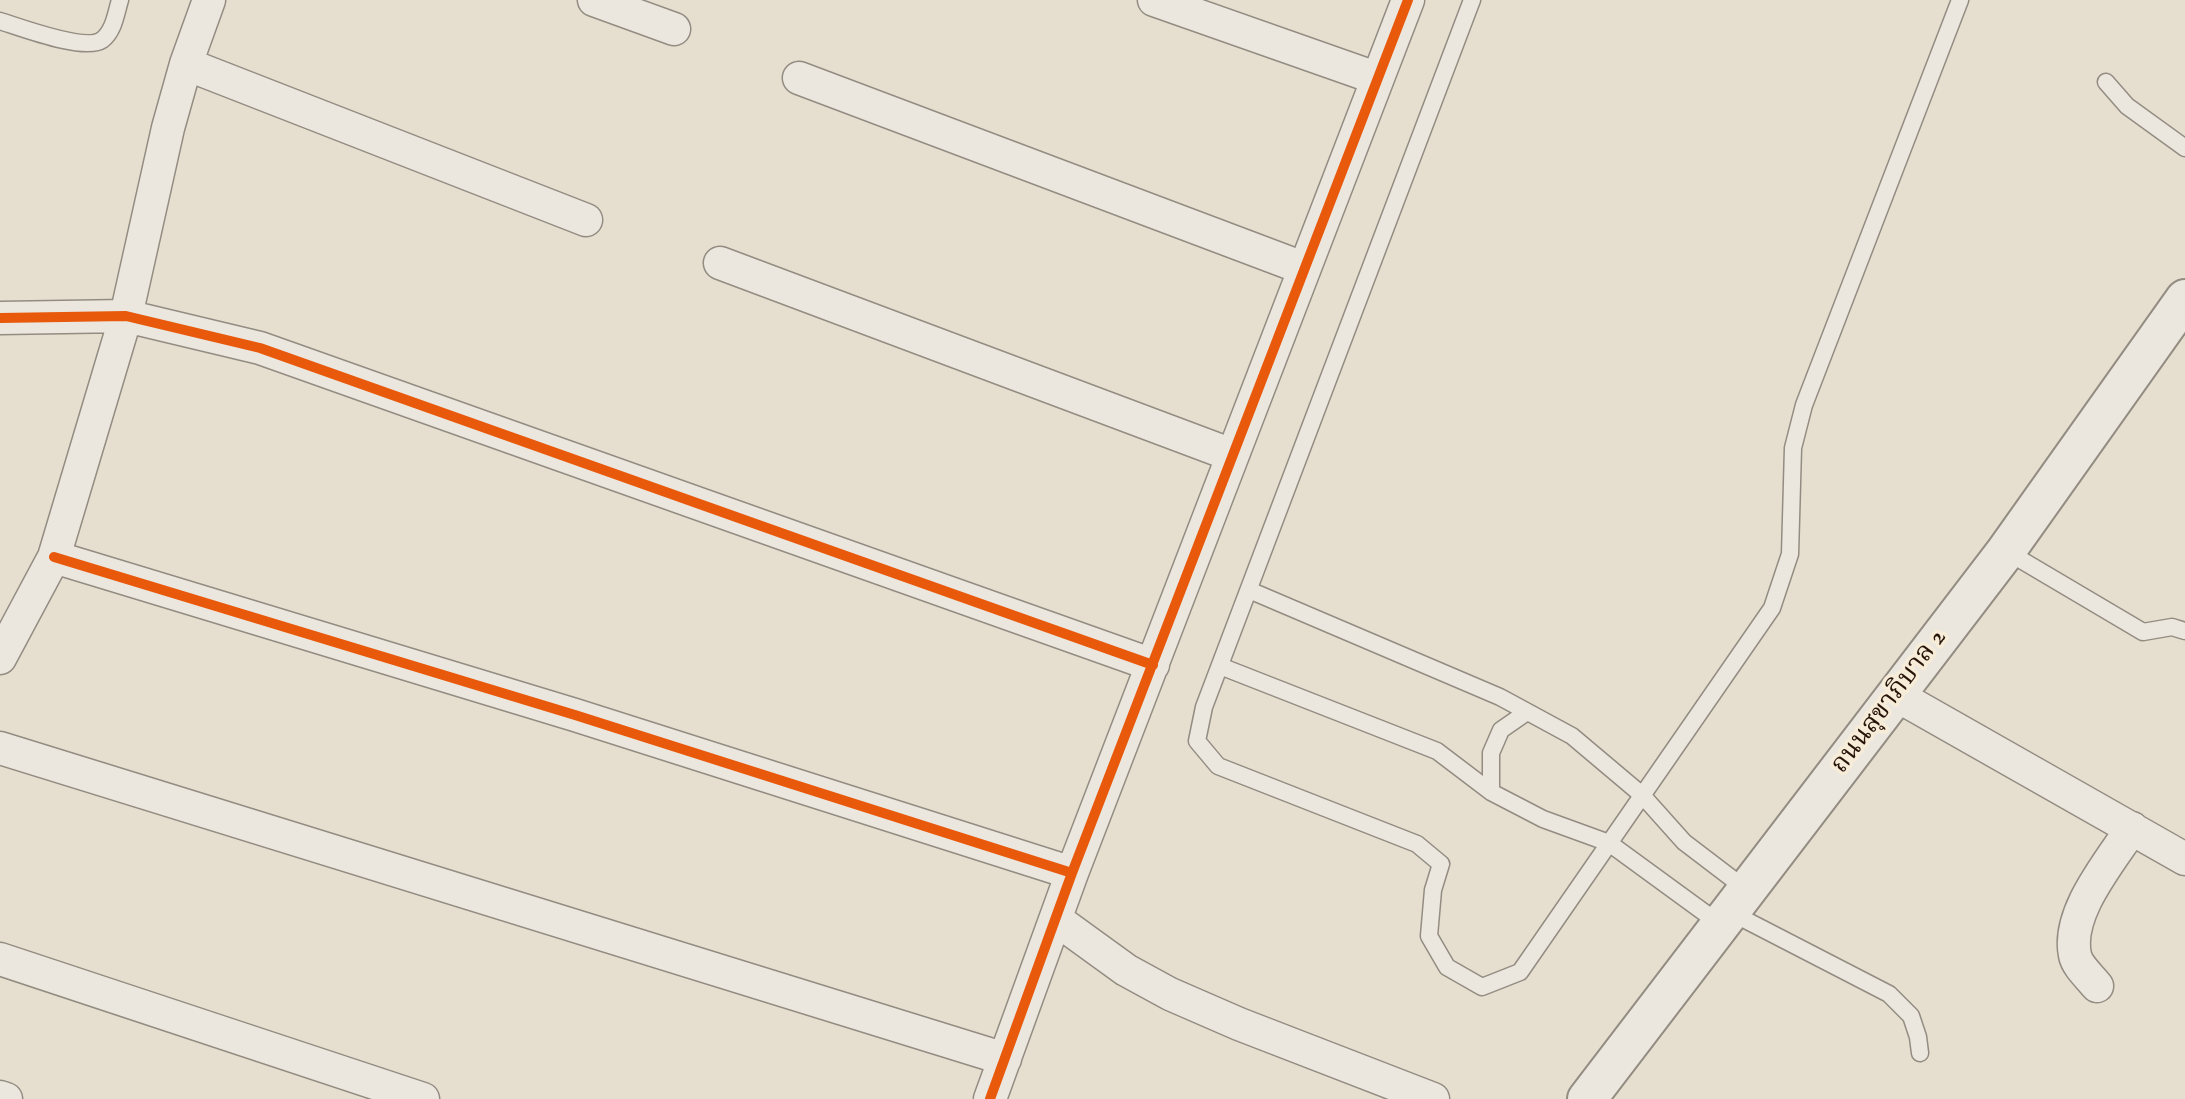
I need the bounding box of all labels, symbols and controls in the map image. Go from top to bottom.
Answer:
street label: ถนนสุขาภิบาล 2 [1826,624,1954,780]

